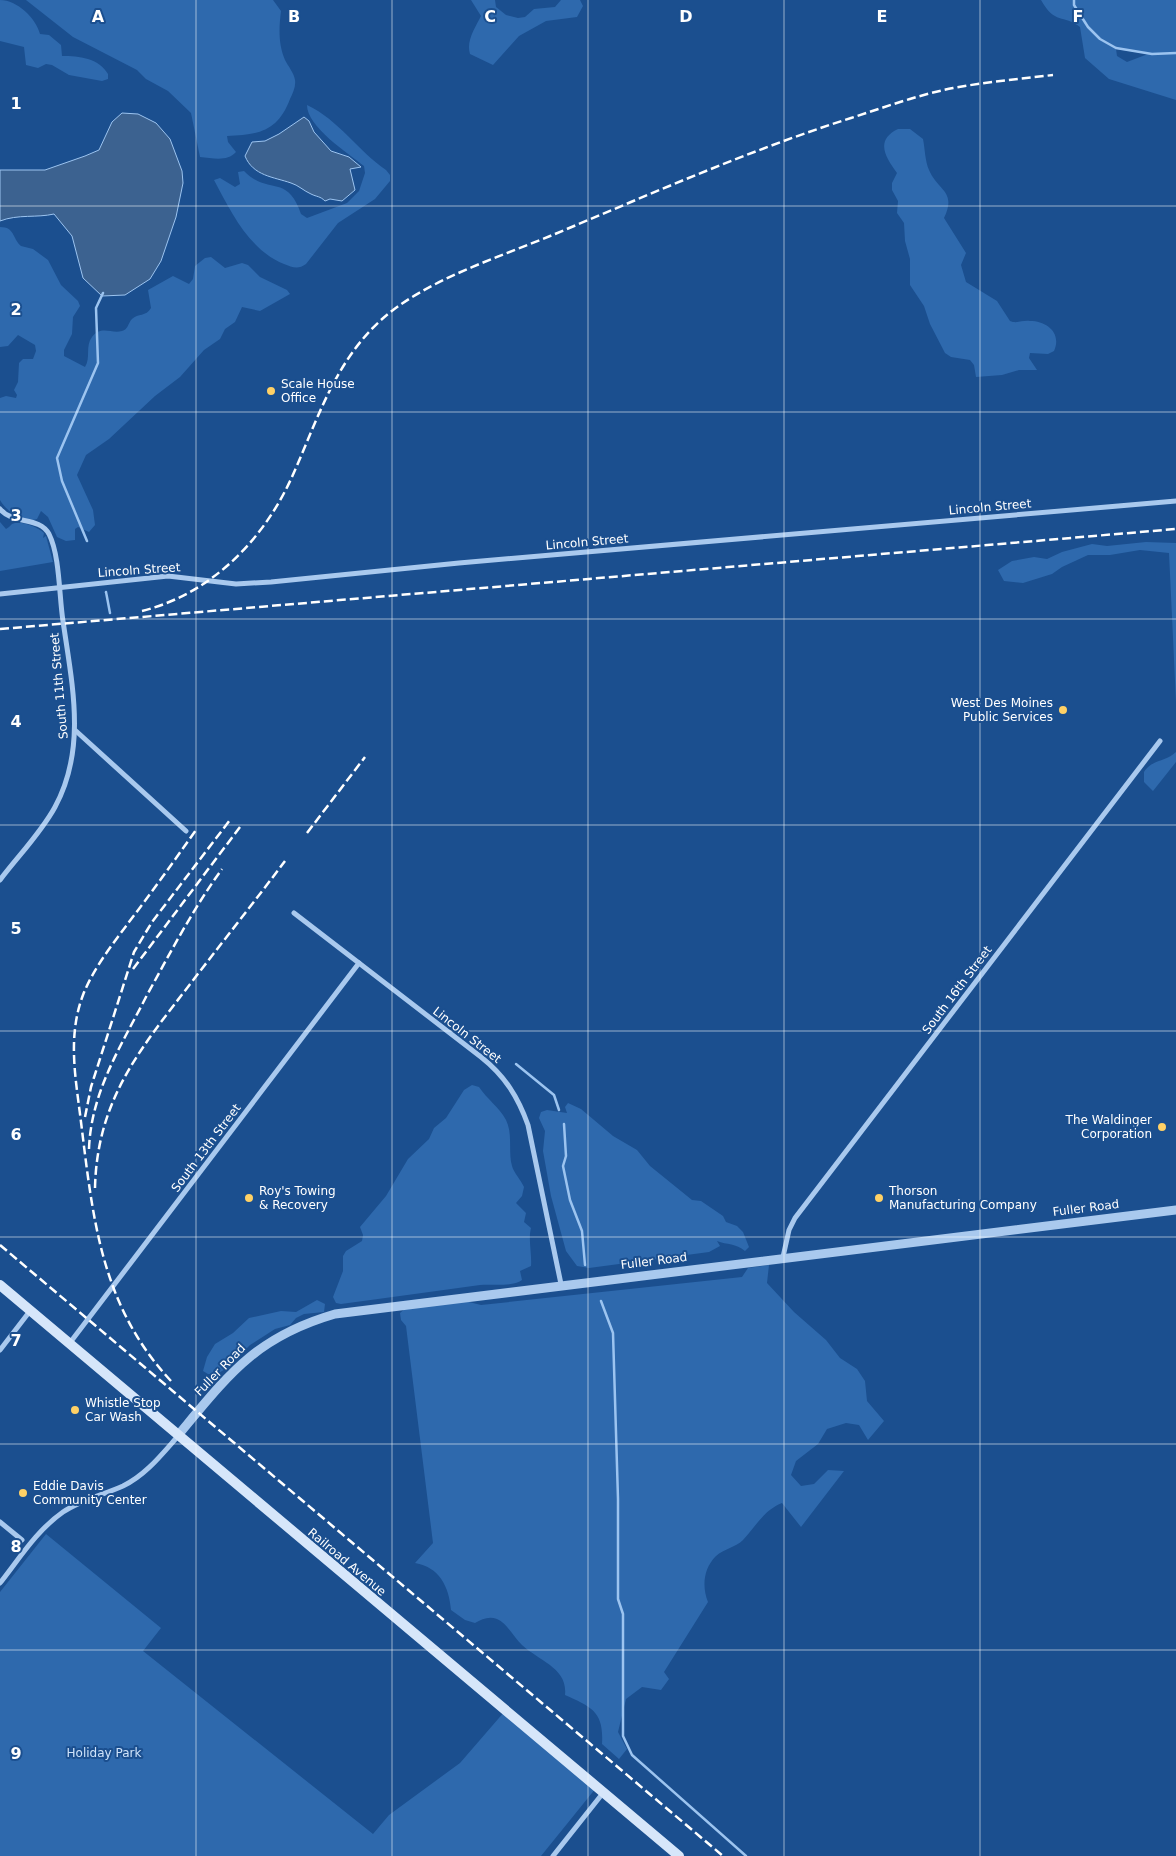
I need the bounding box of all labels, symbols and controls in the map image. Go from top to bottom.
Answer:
text: A [92,7,105,26]
text: B [288,7,300,26]
text: C [484,7,496,26]
text: D [679,7,693,26]
text: E [877,7,887,26]
text: F [1073,7,1083,26]
text: 1 [10,94,22,113]
text: 2 [10,300,22,319]
place label: Scale House Office [281,377,355,405]
marker: Scale House Office [265,385,277,397]
street label: Lincoln Street [948,496,1032,518]
text: 3 [10,506,22,525]
street label: Lincoln Street [545,531,629,553]
street label: Lincoln Street [97,560,181,580]
street label: South 11th Street [47,632,71,740]
place label: West Des Moines Public Services [951,696,1053,724]
marker: West Des Moines Public Services [1057,704,1069,716]
text: 4 [10,712,22,731]
text: 5 [10,919,22,938]
street label: South 16th Street [919,943,995,1037]
street label: Lincoln Street [430,1004,504,1066]
street label: South 13th Street [168,1101,244,1195]
place label: The Waldinger Corporation [1065,1113,1152,1141]
marker: The Waldinger Corporation [1156,1121,1168,1133]
text: 6 [10,1125,22,1144]
place label: Roy's Towing & Recovery [259,1184,336,1212]
place label: Thorson Manufacturing Company [888,1184,1037,1212]
marker: Roy's Towing & Recovery [243,1192,255,1204]
marker: Thorson Manufacturing Company [873,1192,885,1204]
street label: Fuller Road [1052,1197,1120,1219]
street label: Fuller Road [620,1250,688,1272]
text: 7 [10,1331,22,1350]
street label: Fuller Road [192,1341,248,1399]
place label: Whistle Stop Car Wash [85,1396,161,1424]
marker: Whistle Stop Car Wash [69,1404,81,1416]
place label: Eddie Davis Community Center [33,1479,147,1507]
marker: Eddie Davis Community Center [17,1487,29,1499]
street label: Railroad Avenue [305,1525,389,1599]
text: 8 [10,1537,22,1556]
text: 9 [10,1744,22,1763]
park label: Holiday Park [67,1746,141,1760]

